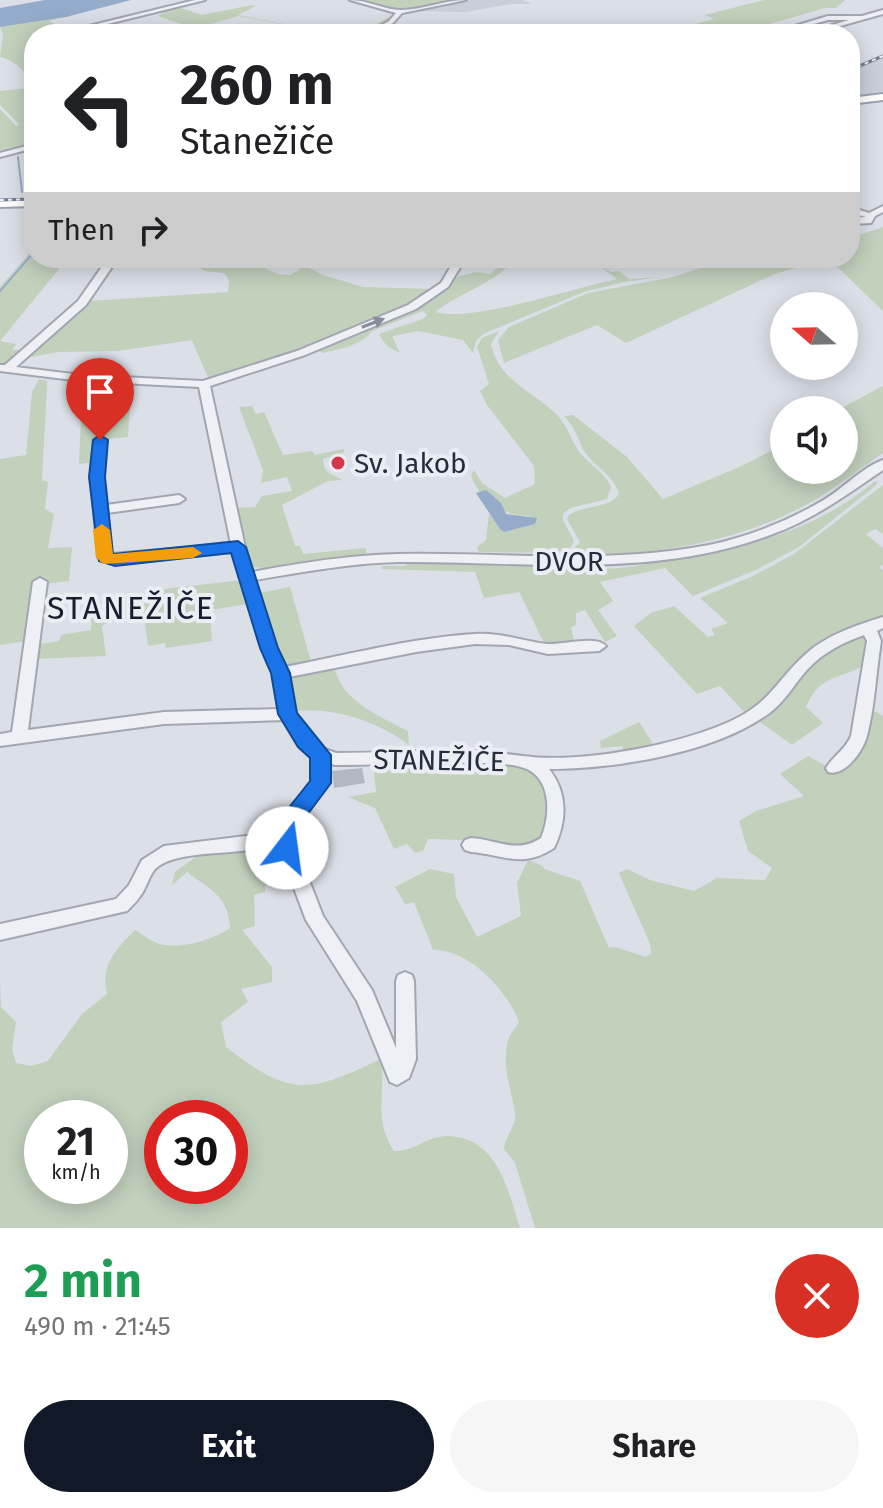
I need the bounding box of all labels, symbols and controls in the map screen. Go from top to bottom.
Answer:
text: 260 m [180,52,334,119]
icon: left [48,56,152,160]
text: Stanežiče [180,120,334,164]
icon: right [131,208,175,252]
text: Then [48,212,115,248]
north arrow [770,292,858,380]
map controls [770,292,858,484]
one-way arrow [361,316,385,329]
pin [66,358,134,440]
icon: arrive [78,370,122,414]
button: sound [770,396,858,484]
place label: Sv. Jakob [354,447,467,480]
marker: Sv. Jakob [329,454,347,472]
street label: DVOR [534,545,604,578]
district label: STANEŽIČE [47,589,215,627]
street label: STANEŽIČE [373,743,505,778]
position arrow [245,806,329,890]
speed limit sign: 30 [144,1100,248,1204]
text: 21 [57,1118,95,1166]
text: km/h [51,1160,101,1184]
text: 2 min [24,1252,142,1310]
button: close [775,1254,859,1338]
text: 490 m · 21:45 [24,1311,171,1342]
button: Exit [24,1400,434,1492]
button: Share [450,1400,859,1492]

